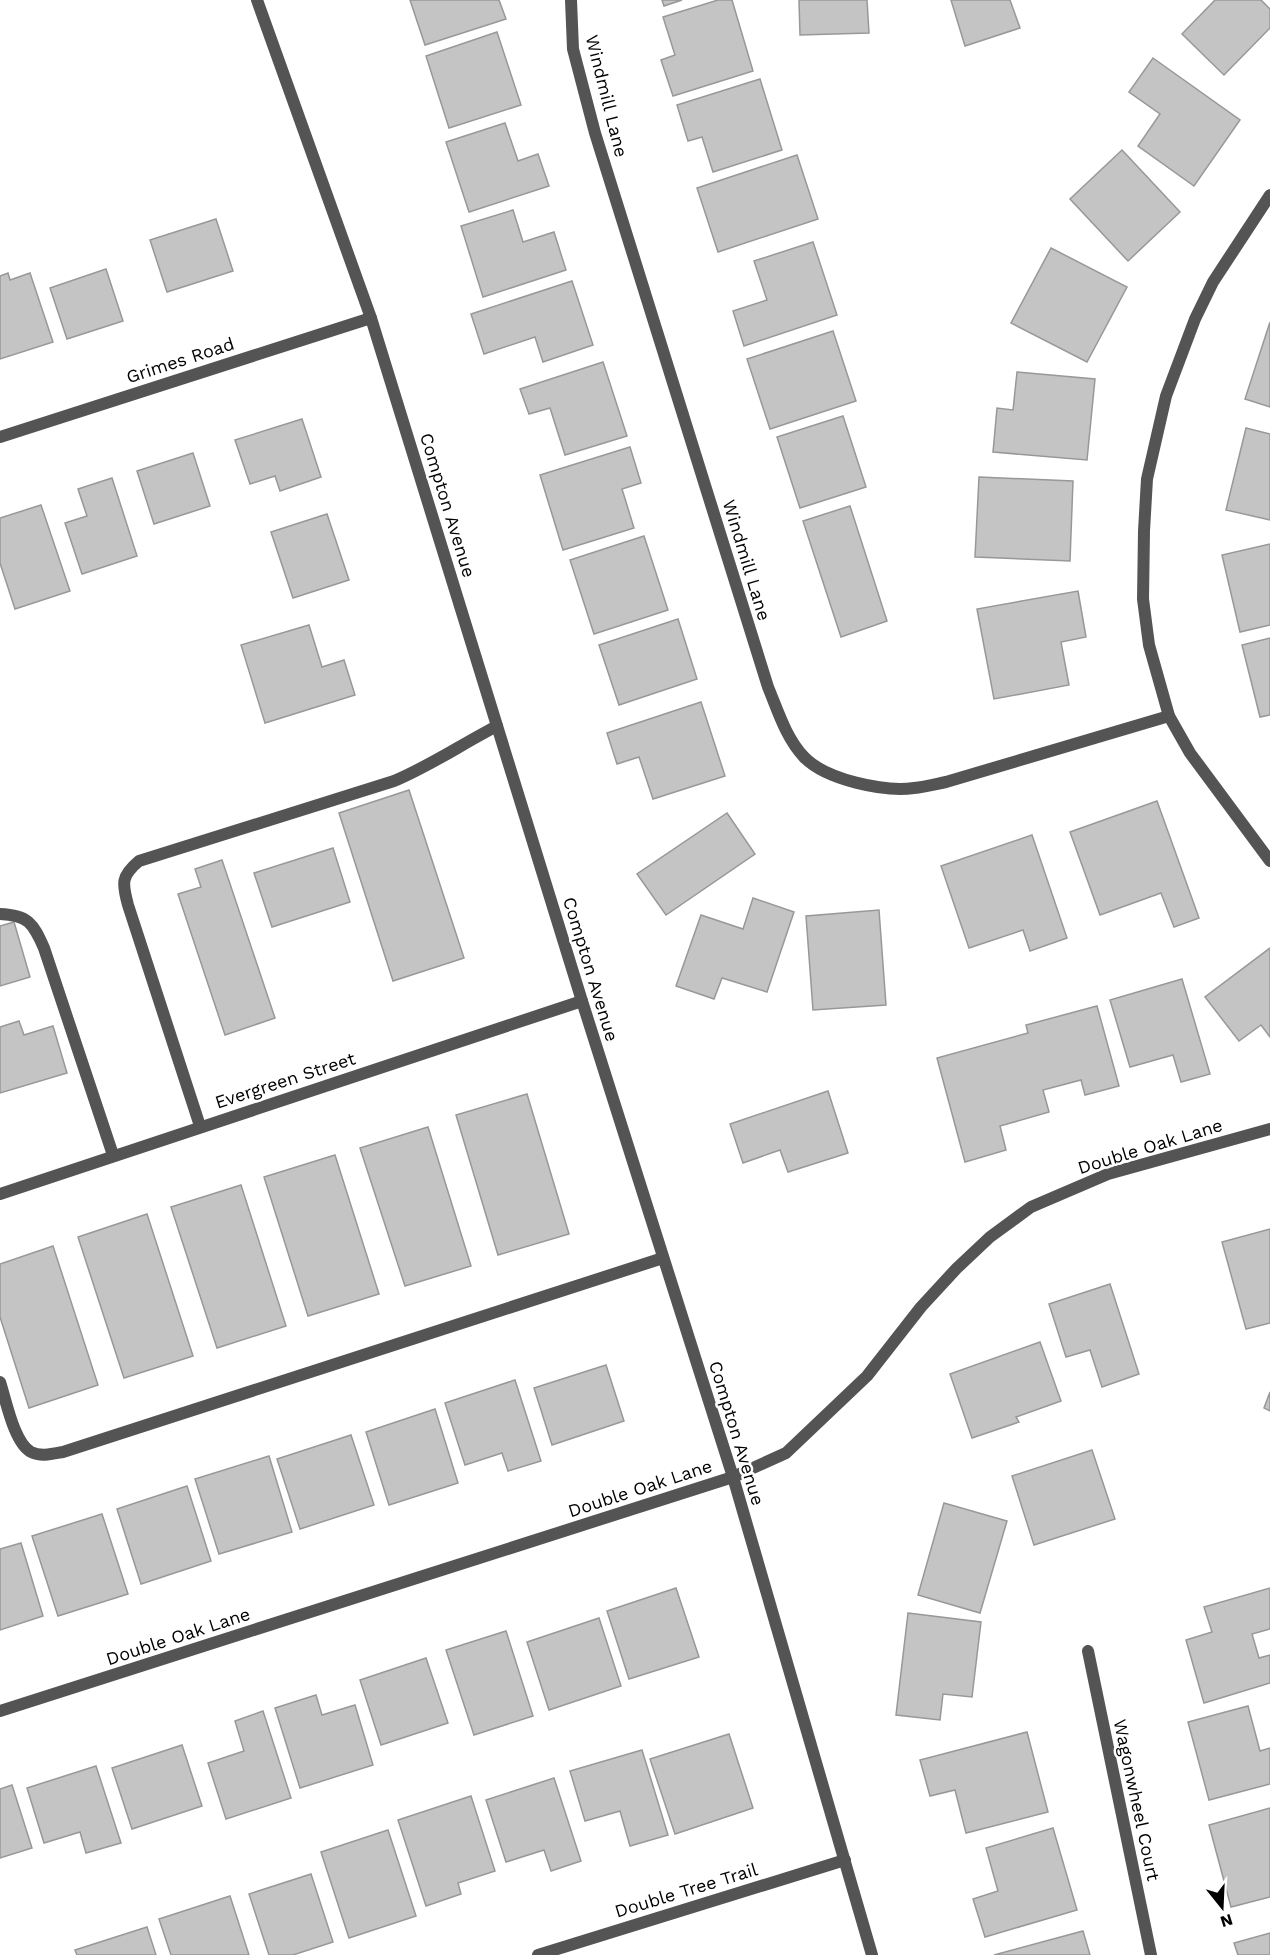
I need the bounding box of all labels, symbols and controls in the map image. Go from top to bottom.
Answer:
street label: Windmill Lane [582,33,632,159]
street label: Grimes Road [123,333,237,387]
street label: Compton Avenue [416,430,480,580]
street label: Windmill Lane [719,497,775,623]
street label: Compton Avenue [559,894,623,1044]
street label: Evergreen Street [212,1047,358,1113]
street label: Double Oak Lane [1075,1114,1225,1178]
street label: Compton Avenue [705,1358,769,1508]
street label: Double Oak Lane [565,1455,715,1521]
street label: Double Oak Lane [103,1603,253,1669]
street label: Wagonwheel Court [1110,1717,1164,1883]
street label: Double Tree Trail [612,1858,760,1922]
north arrow [1192,1877,1252,1937]
text: N [1218,1910,1235,1932]

